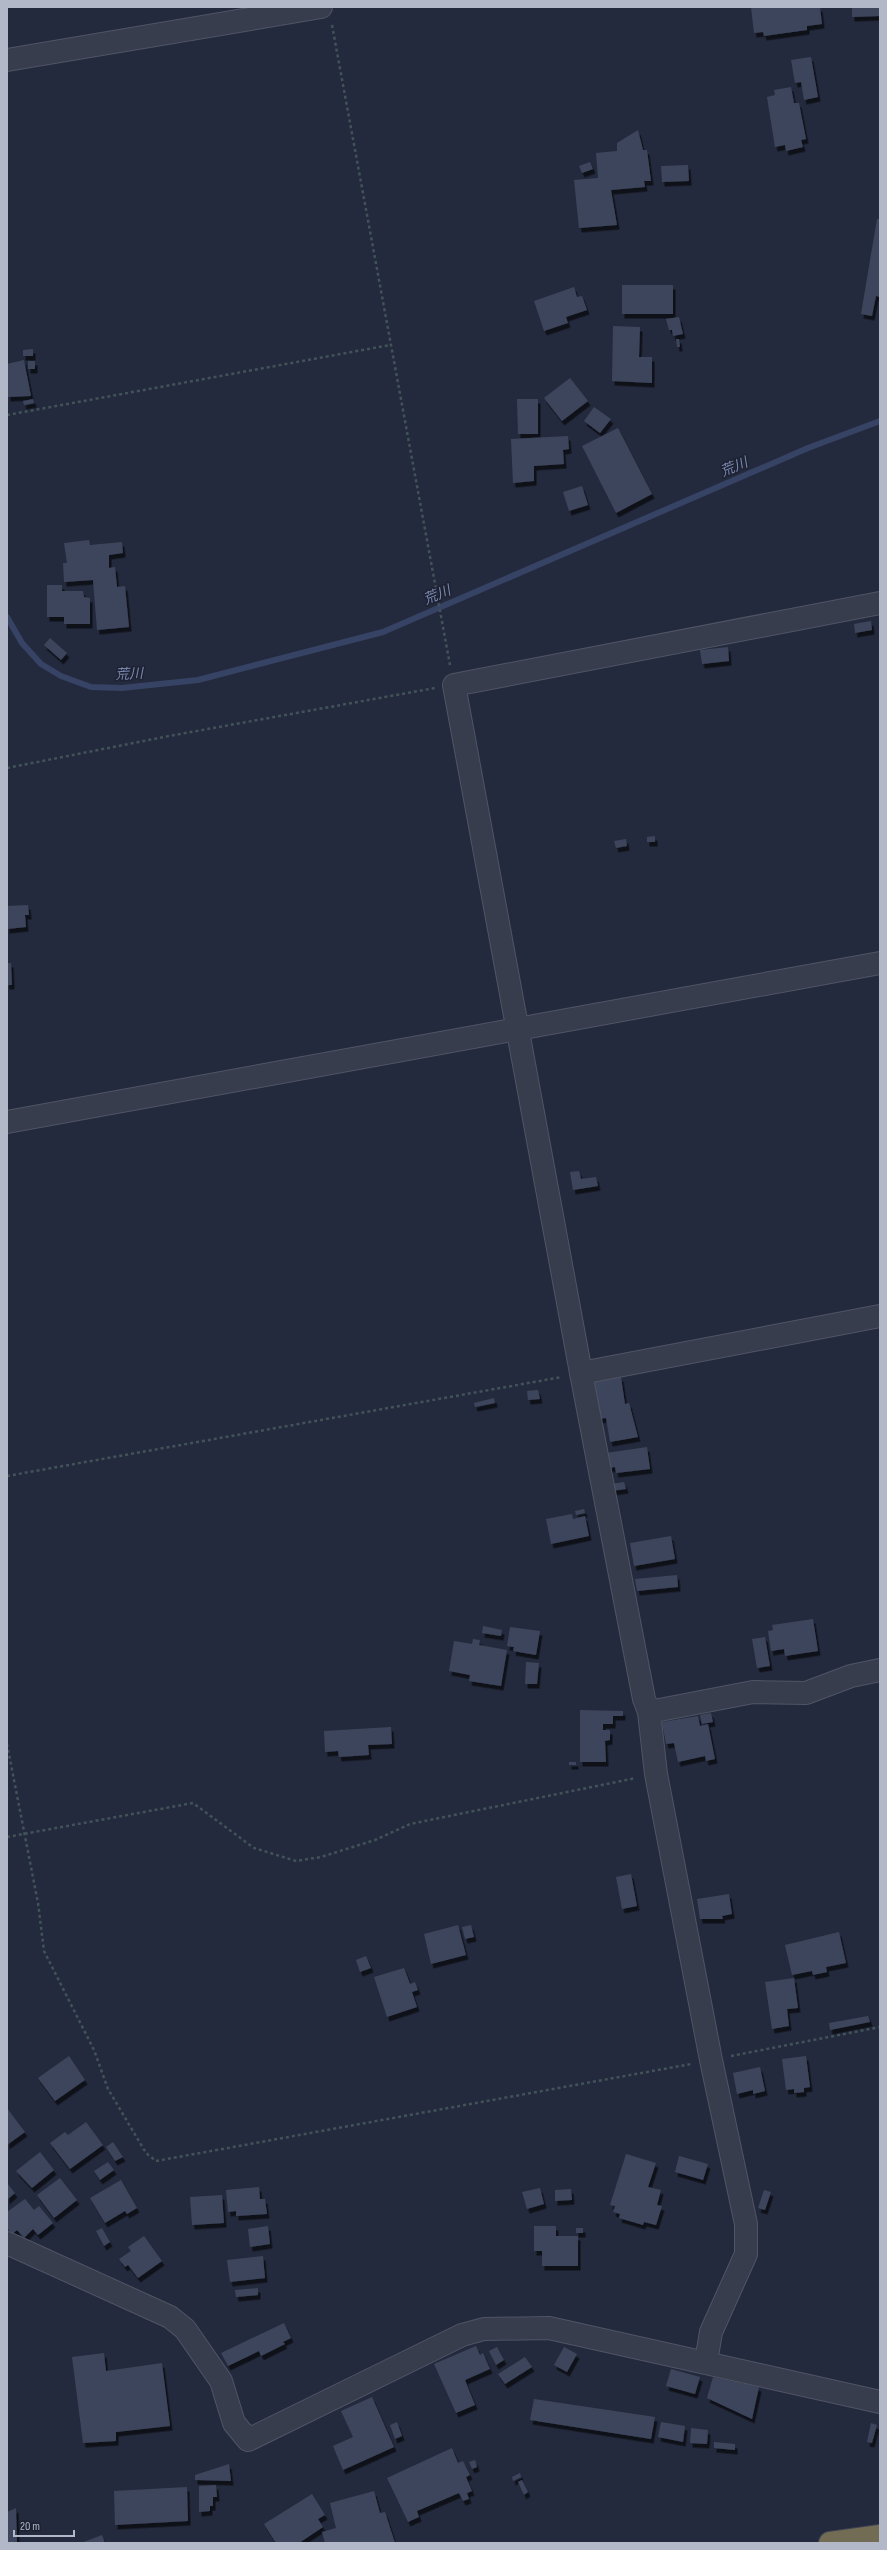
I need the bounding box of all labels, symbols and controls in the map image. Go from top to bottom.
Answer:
water label: 荒川 [718,453,752,480]
water label: 荒川 [421,581,455,608]
water label: 荒川 [115,665,145,683]
scale bar [14,2512,74,2538]
text: 20 m [20,2519,40,2534]

